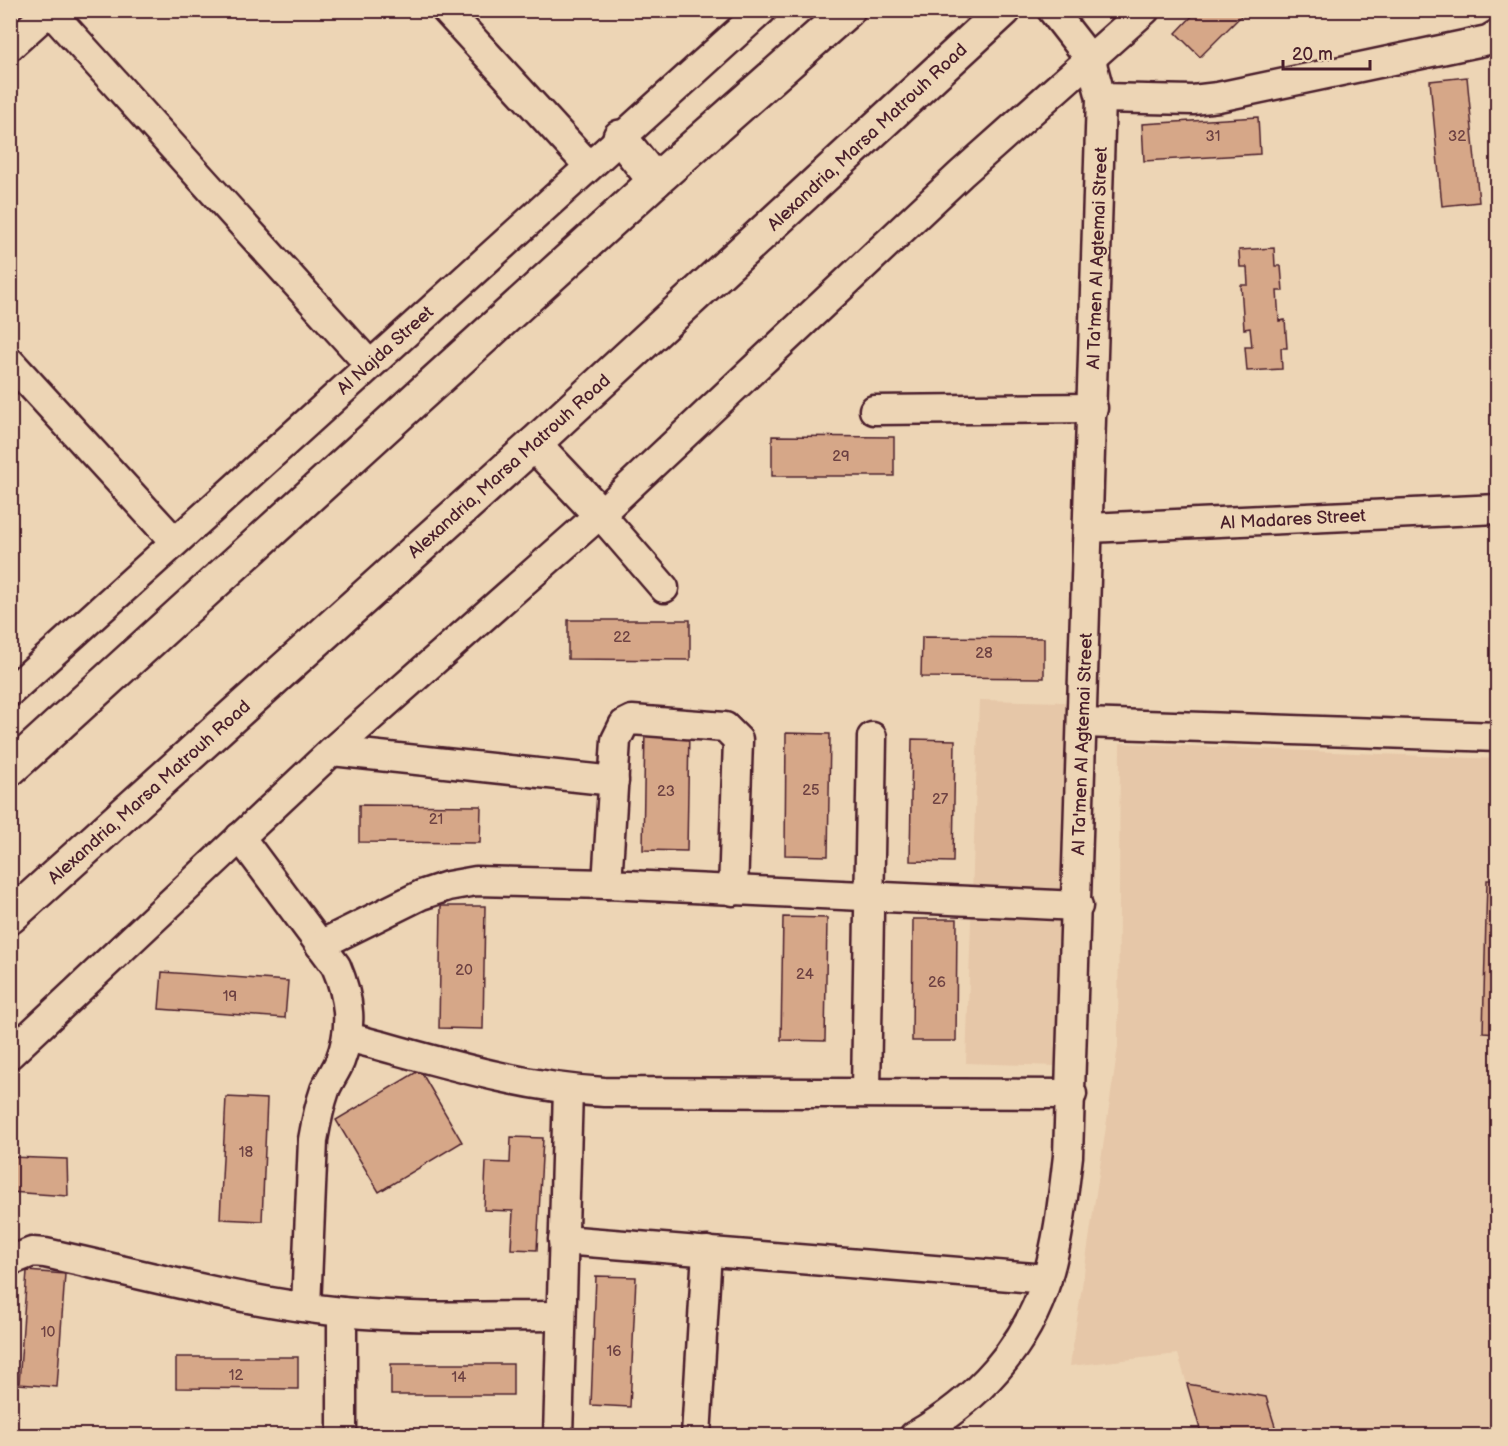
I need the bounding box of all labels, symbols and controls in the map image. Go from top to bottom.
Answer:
scale bar [1283,33,1370,71]
street label: Alexandria, Marsa Matrouh Road [763,39,971,235]
text: 20 m [1292,44,1333,65]
house number: 31 [1205,127,1221,146]
house number: 32 [1448,127,1466,146]
street label: Al Ta'men Al Agtemai Street [1083,146,1112,370]
street label: Al Najda Street [333,301,438,399]
street label: Alexandria, Marsa Matrouh Road [404,370,615,563]
house number: 29 [832,447,850,466]
street label: Al Madares Street [1220,505,1367,534]
house number: 22 [613,628,631,647]
street label: Al Ta'men Al Agtemai Street [1068,632,1097,856]
house number: 28 [975,644,993,663]
street label: Alexandria, Marsa Matrouh Road [44,696,255,889]
house number: 25 [802,781,820,800]
house number: 23 [657,782,675,801]
house number: 27 [932,790,949,809]
house number: 21 [429,810,443,829]
house number: 20 [455,961,473,980]
house number: 24 [796,965,814,984]
house number: 26 [928,973,946,992]
house number: 19 [223,987,237,1006]
house number: 18 [239,1143,254,1162]
house number: 10 [41,1323,55,1342]
house number: 16 [607,1342,621,1361]
house number: 12 [229,1366,243,1385]
house number: 14 [452,1368,466,1387]

